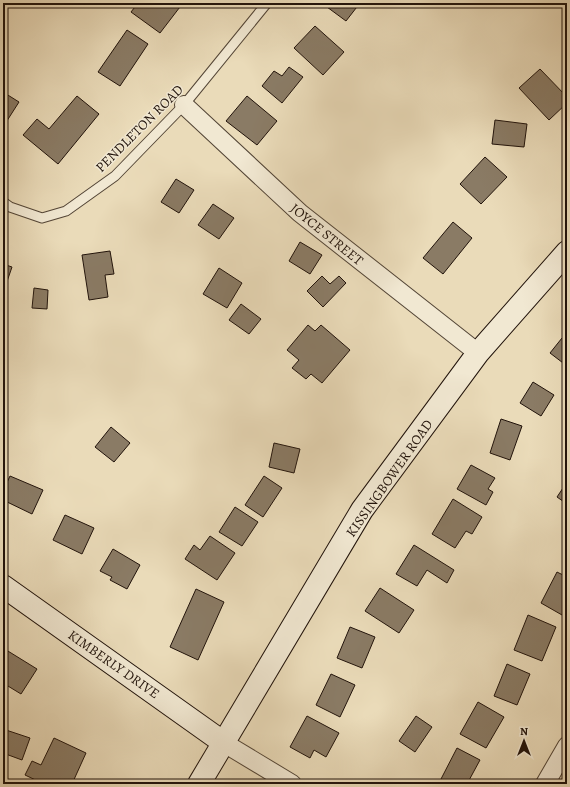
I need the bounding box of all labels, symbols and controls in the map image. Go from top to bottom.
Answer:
street label: PENDLETON ROAD [91,80,188,176]
street label: JOYCE STREET [286,199,367,270]
street label: KISSINGBOWER ROAD [342,416,437,541]
street label: KIMBERLY DRIVE [64,626,163,703]
north arrow [504,721,544,761]
text: N [520,724,528,739]

